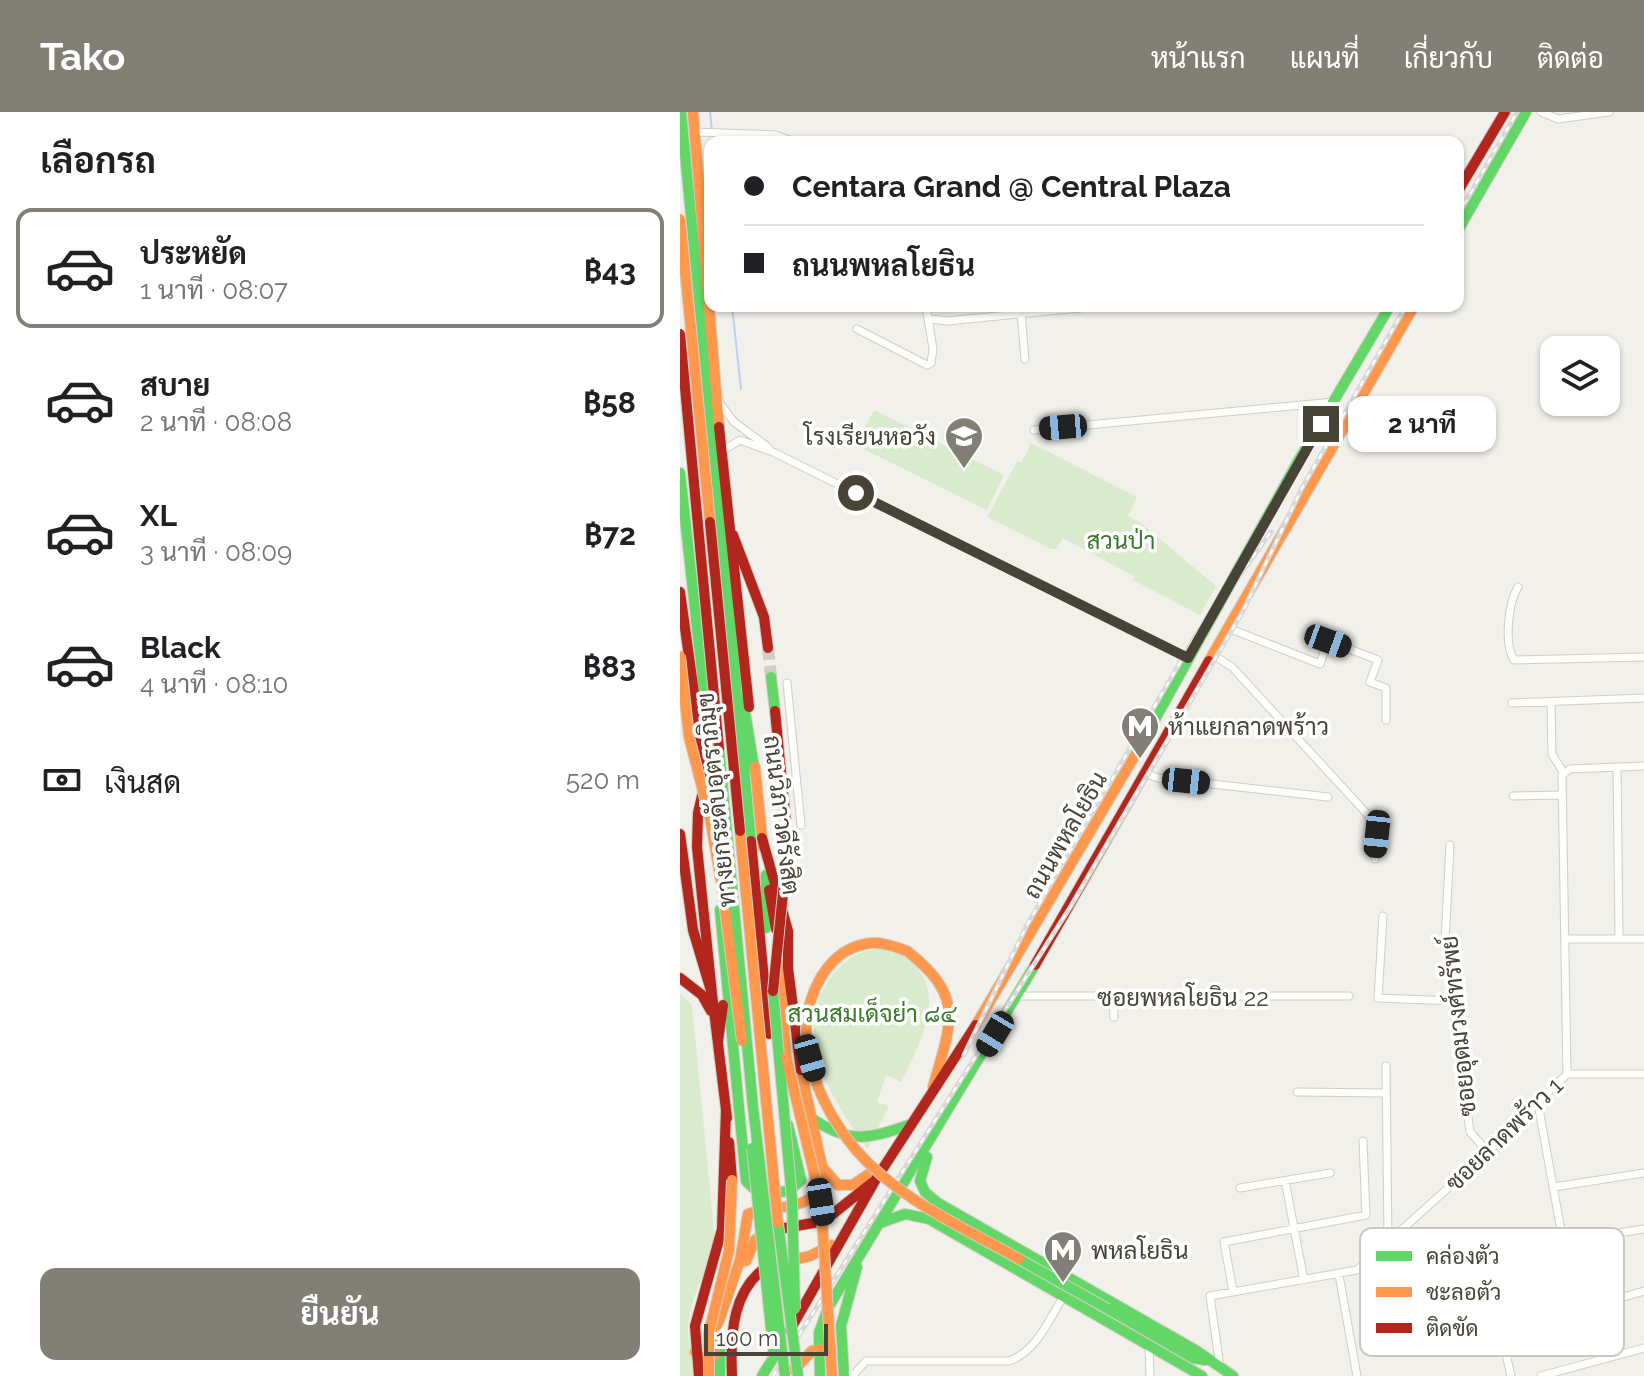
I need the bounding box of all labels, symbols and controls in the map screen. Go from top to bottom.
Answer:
text: Tako [40,34,125,79]
text: หน้าแรก [1151,42,1246,75]
text: แผนที่ [1290,42,1360,75]
text: เกี่ยวกับ [1404,42,1493,75]
text: ติดต่อ [1537,42,1604,75]
text: เลือกรถ [40,139,156,181]
text: Centara Grand @ Central Plaza [792,169,1231,204]
icon: car [44,232,116,304]
text: ประหยัด [140,236,247,271]
text: ถนนพหลโยธิน [792,248,975,283]
text: ฿43 [584,253,636,288]
text: 1 นาที · 08:07 [140,275,288,305]
map controls [1540,336,1620,416]
button: layers [1540,336,1620,416]
icon: car [44,364,116,436]
text: สบาย [140,368,210,403]
text: ฿58 [583,385,636,420]
callout: 2 นาที [1349,396,1497,452]
route end [1303,406,1339,442]
text: 2 นาที · 08:08 [140,407,292,437]
text: 2 นาที [1388,409,1456,439]
car [1038,413,1088,441]
school or university icon: โรงเรียนหอวัง [943,415,985,470]
place label: โรงเรียนหอวัง [802,421,936,451]
route start [838,475,874,511]
icon: car [44,496,116,568]
text: XL [140,498,177,533]
text: ฿72 [584,517,636,552]
park label: สวนป่า [1087,526,1155,555]
text: 3 นาที · 08:09 [140,537,292,567]
car [1301,622,1355,660]
icon: car [44,628,116,700]
text: Black [140,630,221,665]
text: ฿83 [583,649,636,684]
text: 4 นาที · 08:10 [140,669,289,699]
street label: ทางยกระดับอุตราภิมุข [690,691,744,909]
metro station icon: ห้าแยกลาดพร้าว [1119,705,1161,760]
place label: ห้าแยกลาดพร้าว [1168,712,1329,741]
street label: ถนนวิภาวดีรังสิต [758,733,806,897]
icon: cash [40,758,84,802]
text: เงินสด [104,765,181,800]
text: 520 m [566,765,640,795]
street label: ถนนพหลโยธิน [1016,766,1113,904]
car [1161,767,1211,795]
car [1363,809,1391,859]
street label: ซอยอุดมวงศ์ทรัพย์ [1433,934,1484,1118]
street label: ซอยพหลโยธิน 22 [1097,982,1269,1012]
park label: สวนสมเด็จย่า ๘๔ [787,997,957,1028]
car [972,1007,1018,1061]
car [792,1032,828,1084]
street label: ซอยลาดพร้าว 1 [1439,1071,1569,1197]
car [805,1176,837,1228]
legend [1360,1228,1624,1356]
metro station icon: พหลโยธิน [1042,1229,1084,1284]
place label: พหลโยธิน [1091,1235,1189,1265]
text: คล่องตัว [1426,1243,1500,1269]
button: ยืนยัน [40,1268,640,1360]
text: ชะลอตัว [1426,1279,1501,1305]
text: ติดขัด [1426,1315,1478,1341]
scale bar [704,1320,828,1356]
text: 100 m [716,1325,778,1351]

